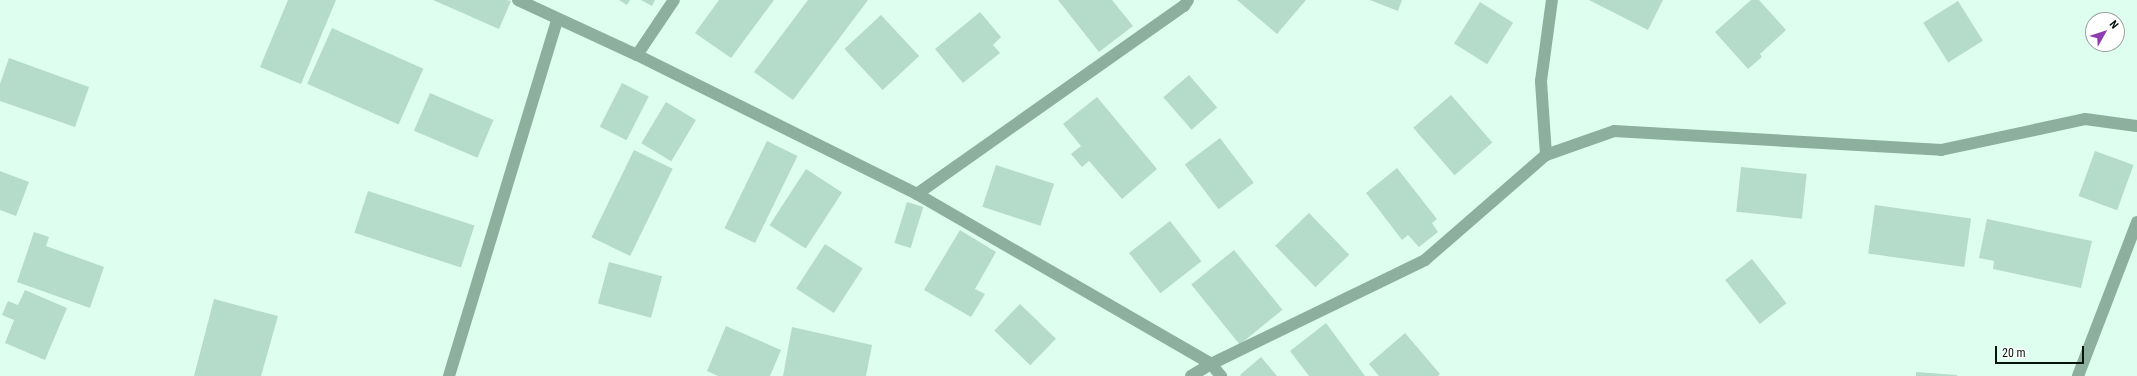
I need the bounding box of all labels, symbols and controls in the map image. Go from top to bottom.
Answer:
north arrow [2085,12,2125,52]
text: N [2107,18,2121,31]
scale bar [1997,338,2086,364]
text: 20 m [2002,346,2026,360]

